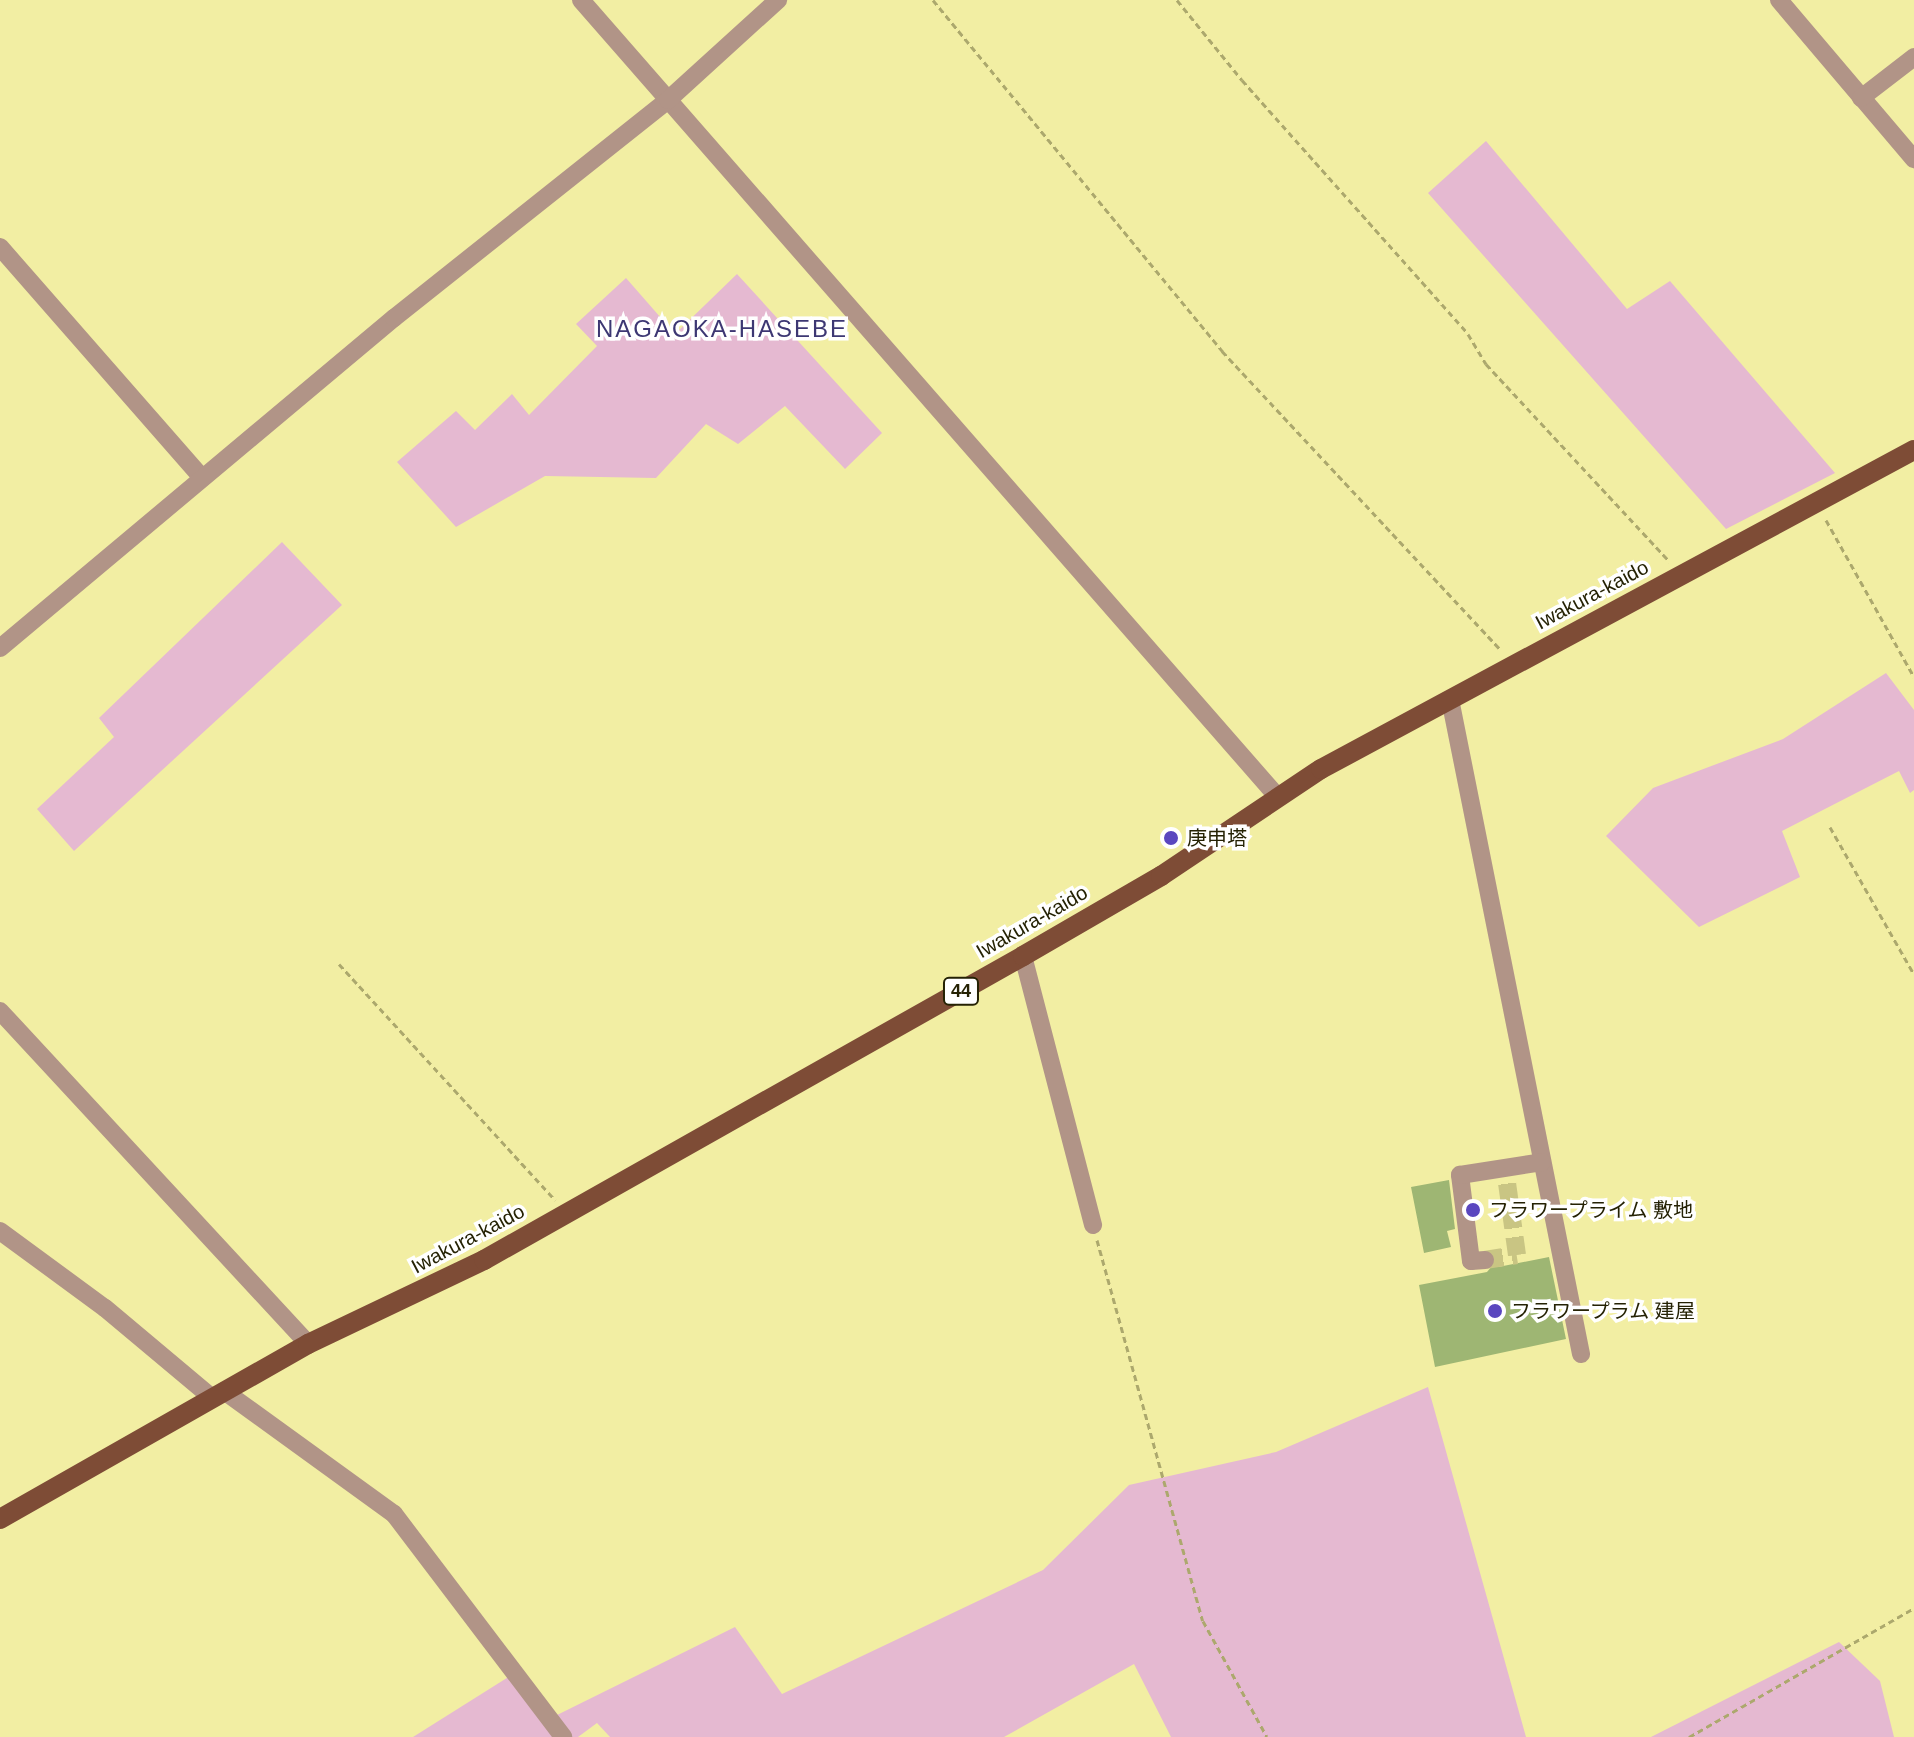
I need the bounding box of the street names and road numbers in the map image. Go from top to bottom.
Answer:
street label: Iwakura-kaido [1531,555,1653,635]
street label: Iwakura-kaido [972,880,1092,964]
road number: 44 [941,977,981,1005]
street label: Iwakura-kaido [407,1199,529,1279]

